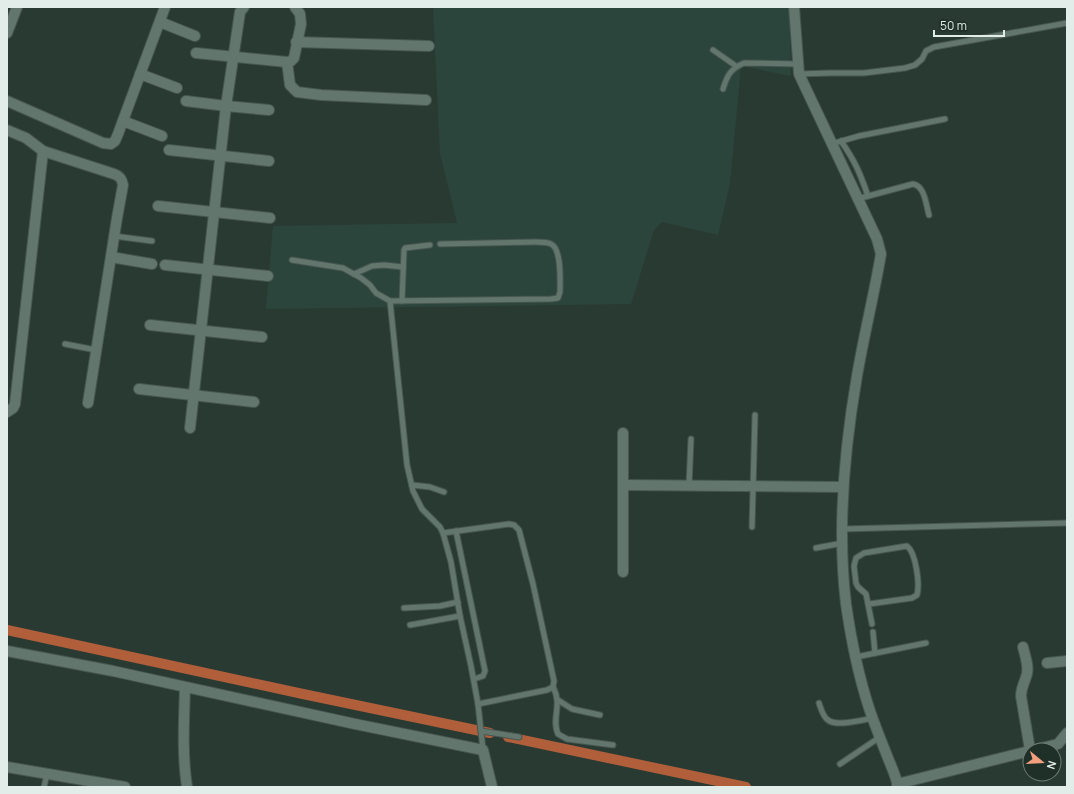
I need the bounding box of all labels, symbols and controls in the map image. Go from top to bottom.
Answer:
scale bar [934,12,1004,38]
text: 50 m [940,17,967,34]
north arrow [1022,742,1062,782]
text: N [1044,759,1060,771]

